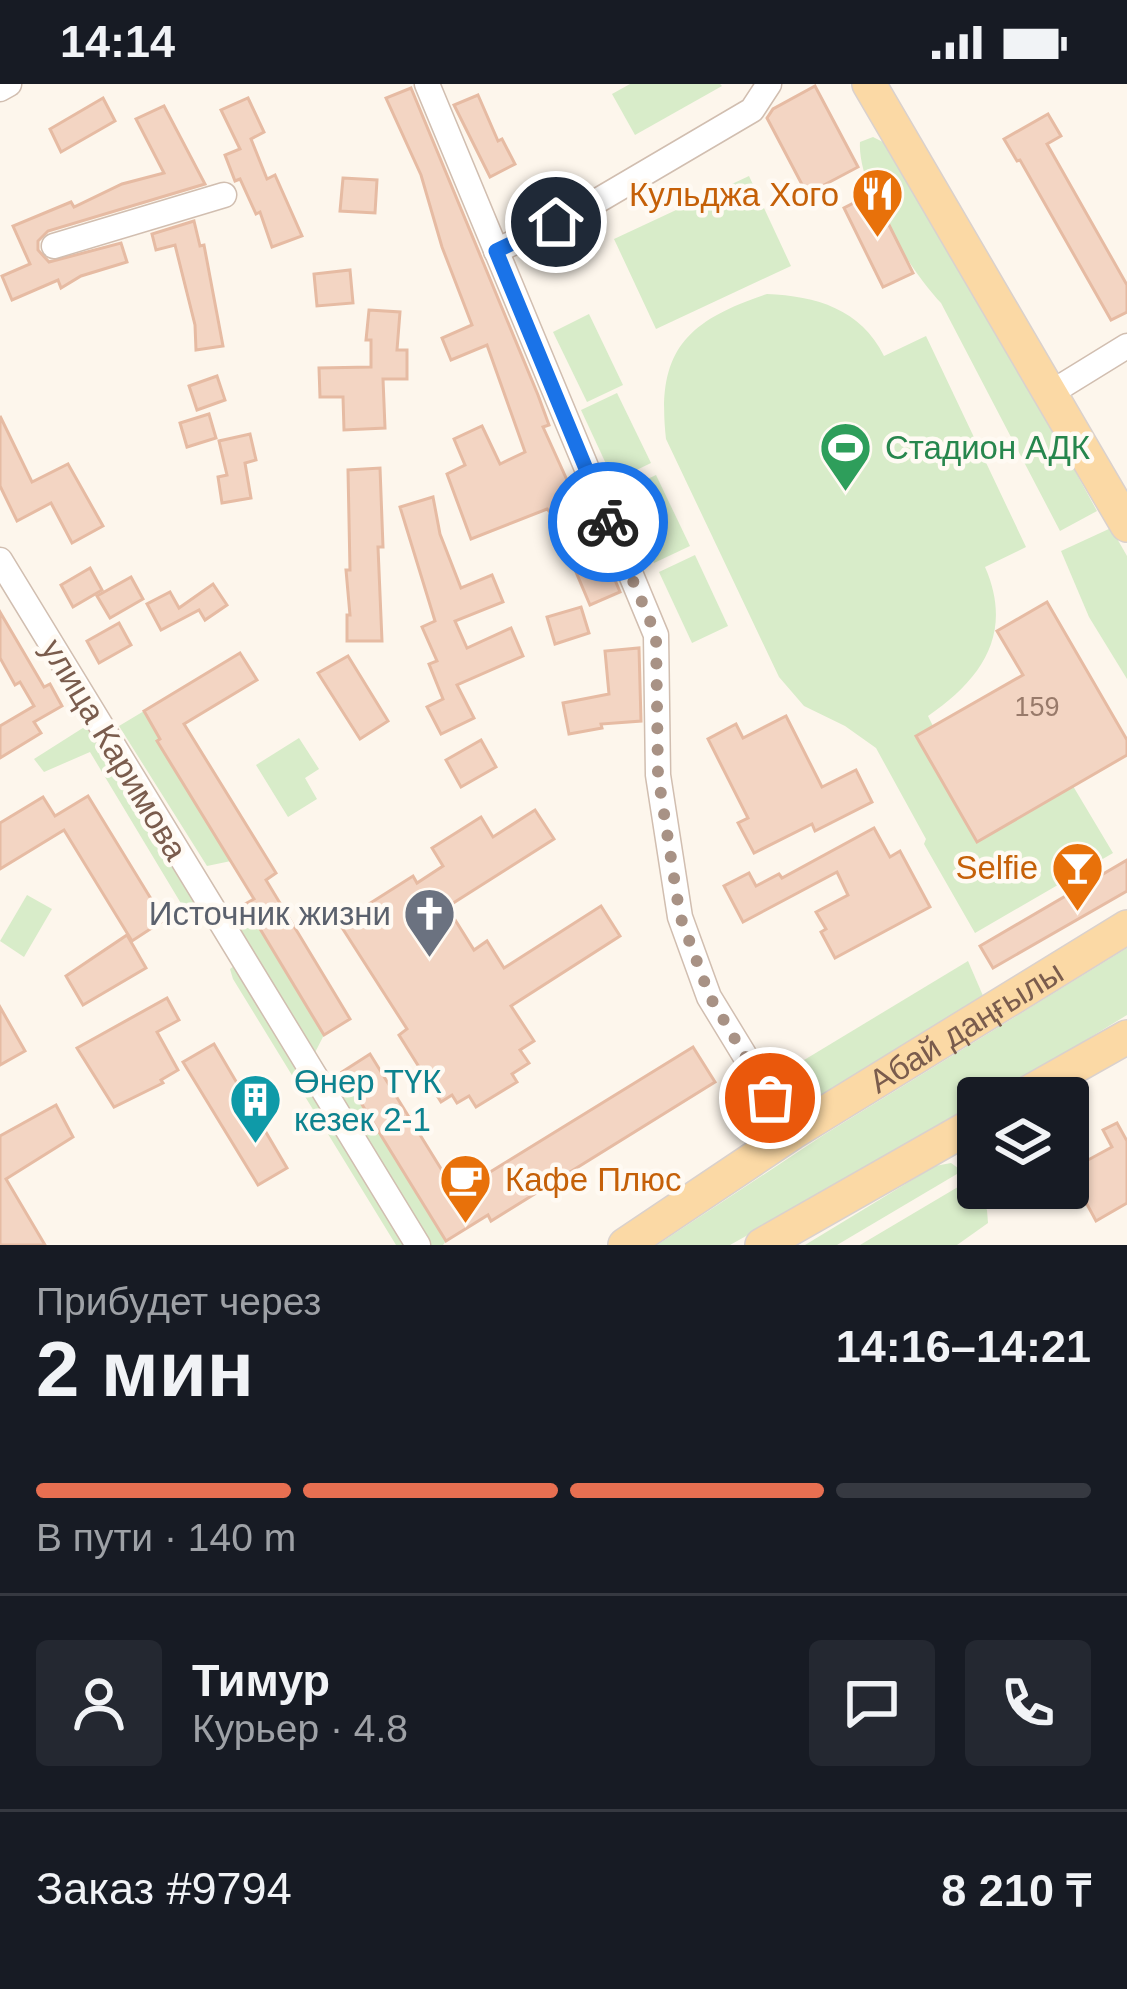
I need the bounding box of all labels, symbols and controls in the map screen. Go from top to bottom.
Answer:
text: 14:14 [60,16,175,67]
restaurant icon: Кульджа Хого [850,166,906,240]
pin [505,171,607,273]
place label: Кульджа Хого [629,176,839,213]
icon: home [523,189,589,255]
sports icon: Стадион АДК [818,419,874,493]
place label: Стадион АДК [885,429,1091,466]
courier [548,462,668,582]
icon: bike [575,489,641,555]
street label: улица Каримова [34,632,195,867]
house number: 159 [1014,692,1060,722]
bar icon: Selfie [1049,839,1105,913]
place label: Selfie [955,849,1038,886]
church icon: Источник жизни [402,885,458,959]
place label: Источник жизни [149,895,391,932]
street label: Абай даңғылы [862,953,1070,1100]
pin [719,1047,821,1149]
place label: Өнер ТҮК кезек 2-1 [294,1063,442,1138]
icon: bag [737,1065,803,1131]
building icon: Өнер ТҮК кезек 2-1 [227,1072,283,1146]
map controls [957,1077,1089,1209]
button: layers [957,1077,1089,1209]
cafe icon: Кафе Плюс [438,1151,494,1225]
place label: Кафе Плюс [505,1161,681,1198]
text: Прибудет через [36,1280,321,1323]
text: 14:16–14:21 [836,1321,1091,1372]
text: 2 мин [36,1325,254,1413]
text: В пути · 140 m [36,1516,296,1559]
button: person [36,1640,162,1766]
button: chat [809,1640,935,1766]
button: phone [965,1640,1091,1766]
text: Тимур [192,1655,330,1706]
text: Курьер · 4.8 [192,1707,408,1750]
text: Заказ #9794 [36,1863,292,1914]
text: 8 210 ₸ [941,1865,1091,1916]

